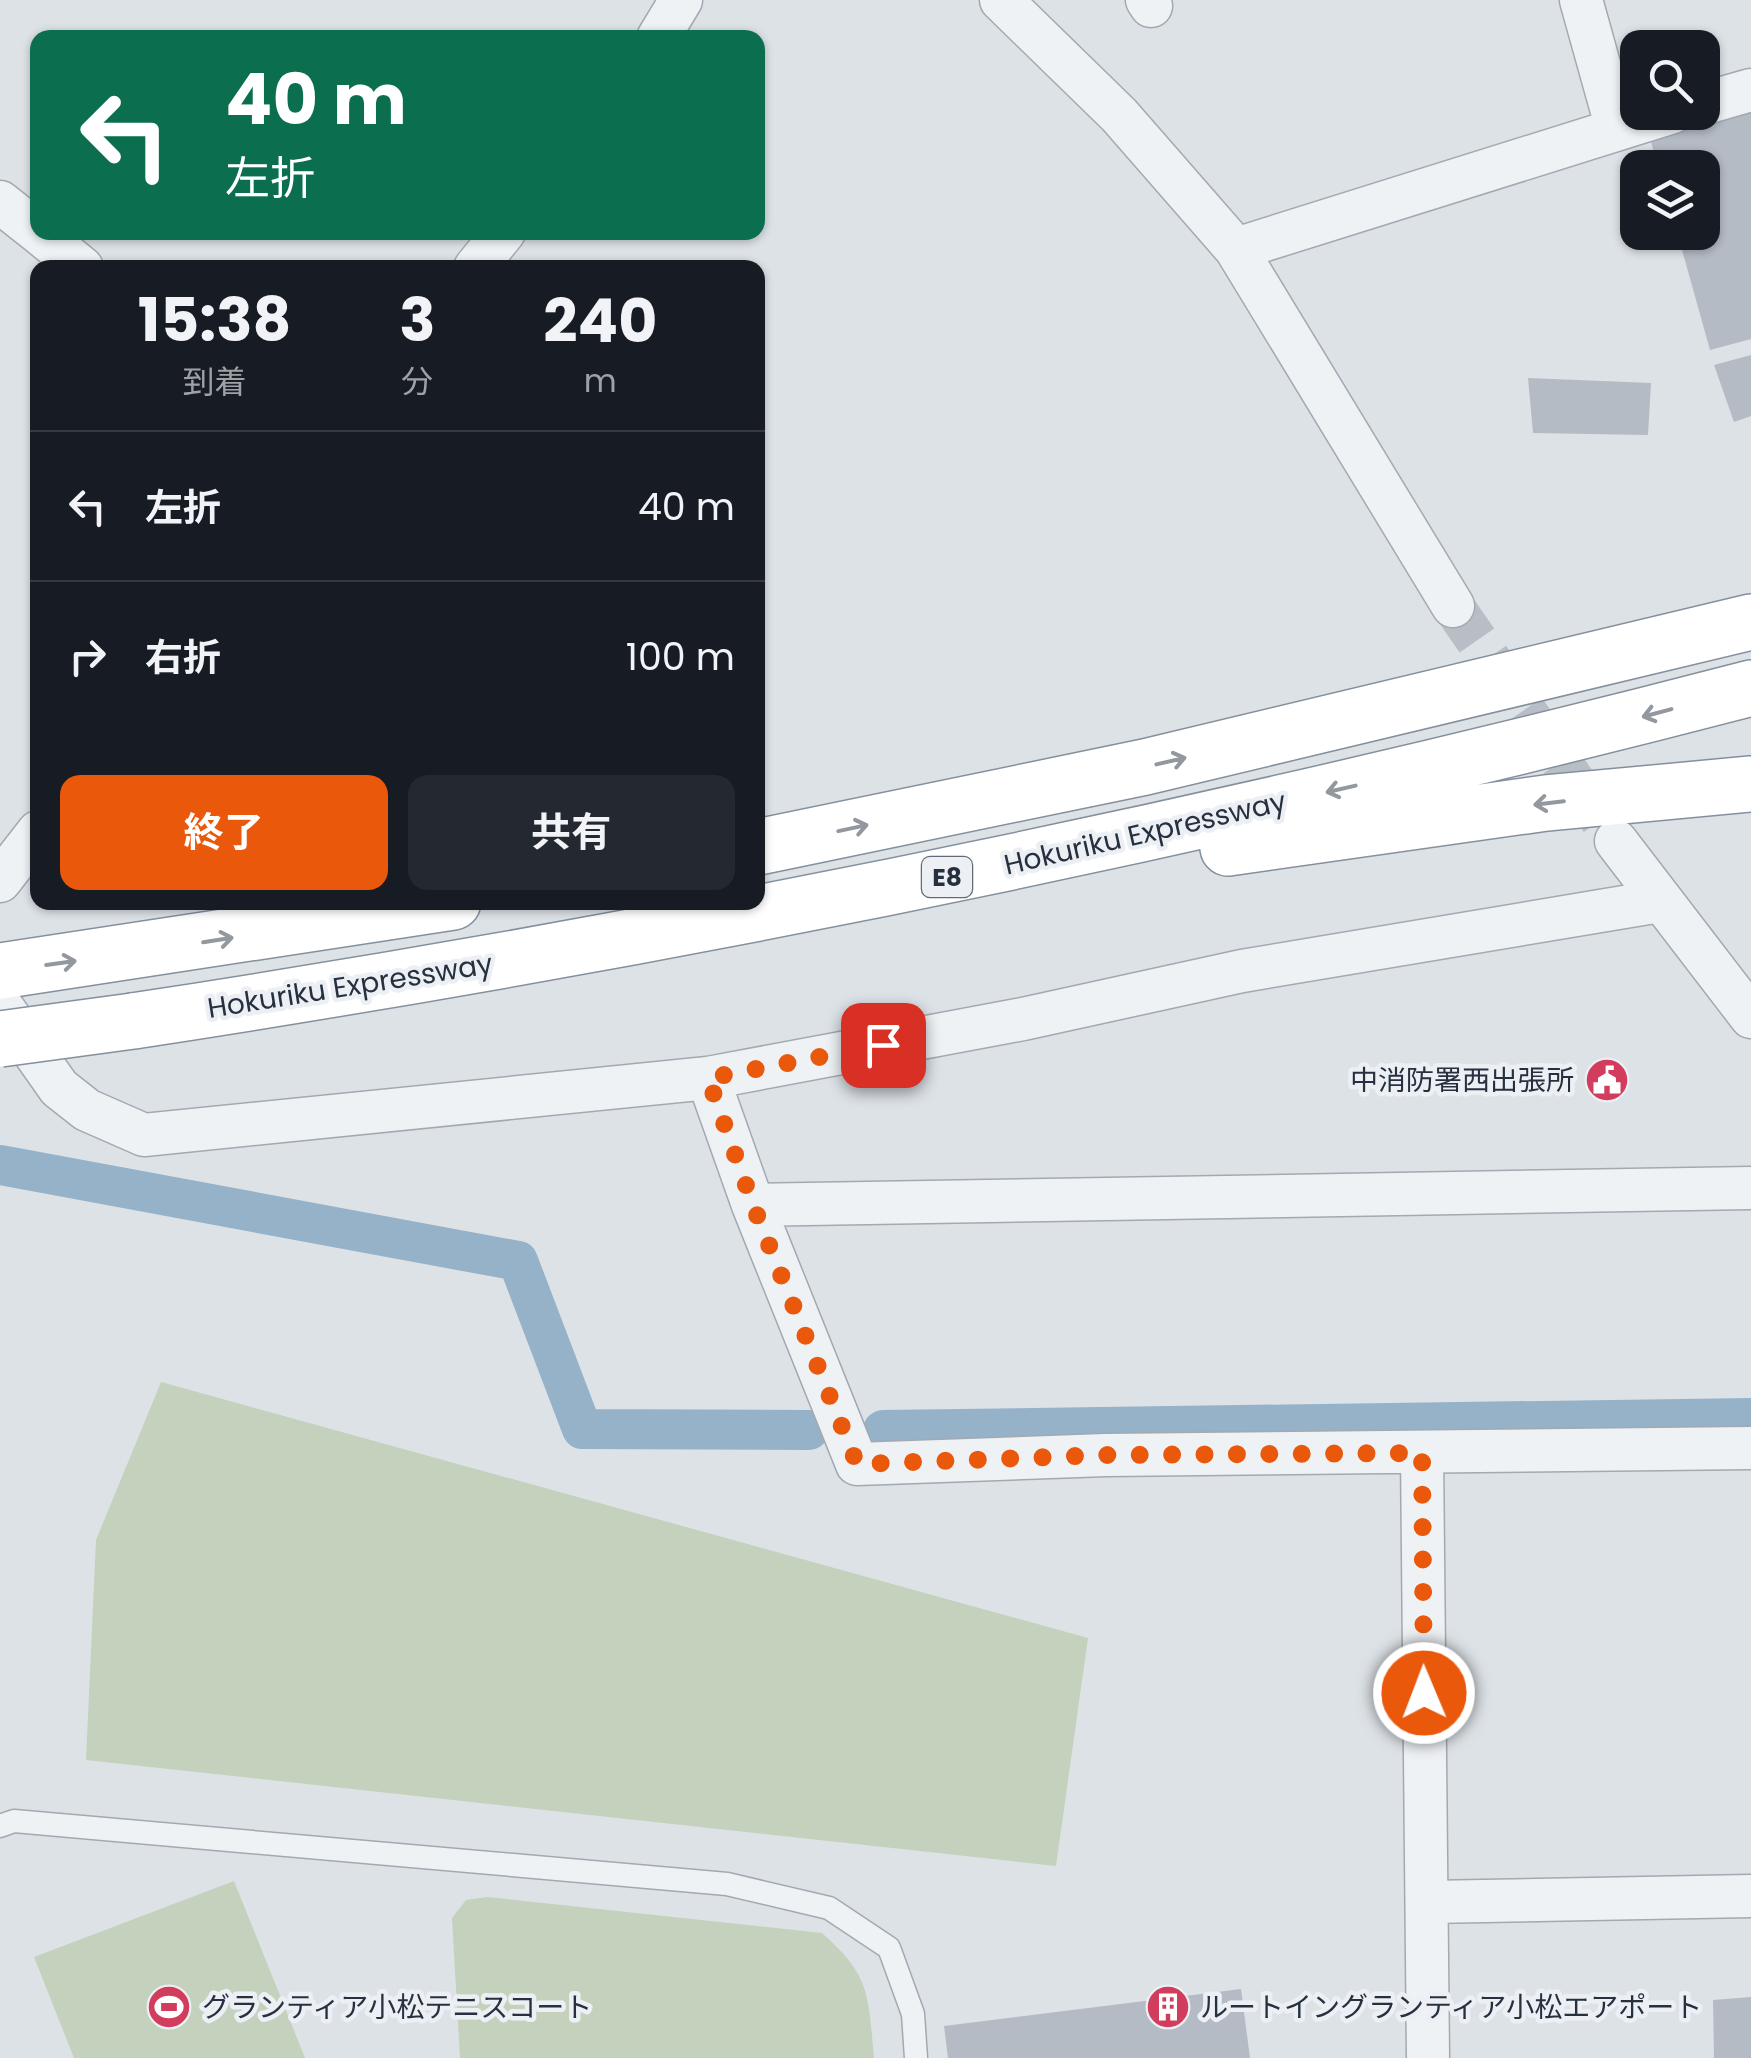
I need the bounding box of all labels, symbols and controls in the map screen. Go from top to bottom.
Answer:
map controls [1620,30,1720,250]
button: search [1620,30,1720,130]
text: 40 m [225,50,407,149]
icon: left [60,70,190,200]
text: 左折 [225,147,315,210]
button: layers [1620,150,1720,250]
text: 15:38 [138,278,292,362]
text: 3 [399,278,436,362]
text: 240 [543,279,657,363]
text: m [584,358,617,403]
text: 到着 [183,359,247,404]
text: 分 [401,359,433,404]
icon: left [60,479,115,534]
text: 40 m [638,480,735,533]
text: 左折 [145,481,221,534]
icon: right [60,629,115,684]
text: 100 m [626,630,735,683]
text: 右折 [145,631,221,684]
one-way arrow [1642,704,1673,723]
one-way arrow [1154,751,1186,769]
button: 終了 [60,775,388,890]
button: 共有 [408,775,735,890]
one-way arrow [1326,781,1358,799]
street label: Hokuriku Expressway [1000,782,1290,884]
one-way arrow [1534,794,1566,812]
one-way arrow [836,818,868,837]
road number: E8 [922,857,972,897]
one-way arrow [201,931,234,949]
street label: Hokuriku Expressway [205,944,496,1028]
one-way arrow [44,953,76,972]
pin [841,1003,926,1088]
icon: arrive [856,1018,911,1073]
public building icon: 中消防署西出張所 [1584,1057,1630,1103]
place label: 中消防署西出張所 [1350,1061,1574,1100]
position arrow [1372,1641,1476,1745]
sports icon: グランティア小松テニスコート [146,1984,192,2030]
building icon: ルートイングランティア小松エアポート [1145,1984,1191,2030]
place label: グランティア小松テニスコート [202,1988,592,2027]
place label: ルートイングランティア小松エアポート [1200,1988,1702,2027]

